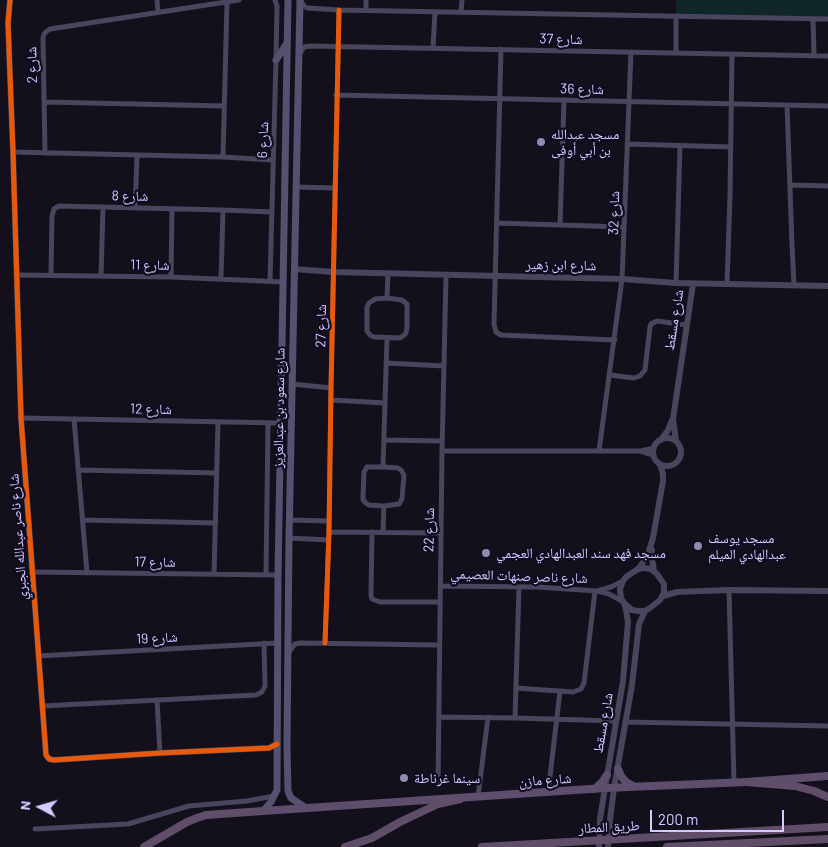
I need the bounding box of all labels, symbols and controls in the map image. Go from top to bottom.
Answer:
street label: شارع 37 [539,30,583,48]
street label: شارع 2 [23,46,41,84]
street label: شارع 36 [560,80,604,98]
street label: شارع 6 [254,121,272,159]
place label: مسجد عبدالله بن أبي أوفى [551,126,619,158]
marker: مسجد عبدالله بن أبي أوفى [535,136,547,148]
street label: شارع 8 [112,187,148,205]
street label: شارع 32 [605,191,623,235]
street label: شارع 11 [130,256,170,274]
street label: شارع ابن زهير [525,256,597,274]
street label: شارع مسقط [661,288,687,352]
street label: شارع 27 [312,304,330,348]
street label: شارع سعود بن عبدالعزيز [270,348,288,468]
street label: شارع 12 [130,400,172,418]
street label: شارع ناصر عبدالله الجبري [5,473,31,601]
street label: شارع 22 [420,508,438,552]
place label: مسجد يوسف عبدالهادي الميلم [708,530,786,562]
marker: مسجد يوسف عبدالهادي الميلم [692,540,704,552]
place label: مسجد فهد سند العبدالهادي العجمي [496,545,666,561]
marker: مسجد فهد سند العبدالهادي العجمي [480,547,492,559]
street label: شارع 17 [134,553,176,571]
street label: شارع ناصر صنهات العصيمي [450,565,588,587]
street label: شارع 19 [136,629,178,647]
street label: شارع مسقط [589,691,617,755]
place label: سينما غرناطة [414,770,480,786]
street label: شارع مازن [518,770,572,790]
marker: سينما غرناطة [398,772,410,784]
north arrow [15,782,65,832]
text: N [16,800,34,811]
scale bar [653,800,787,832]
text: 200 m [658,810,698,828]
street label: طريق المطار [578,817,640,837]

